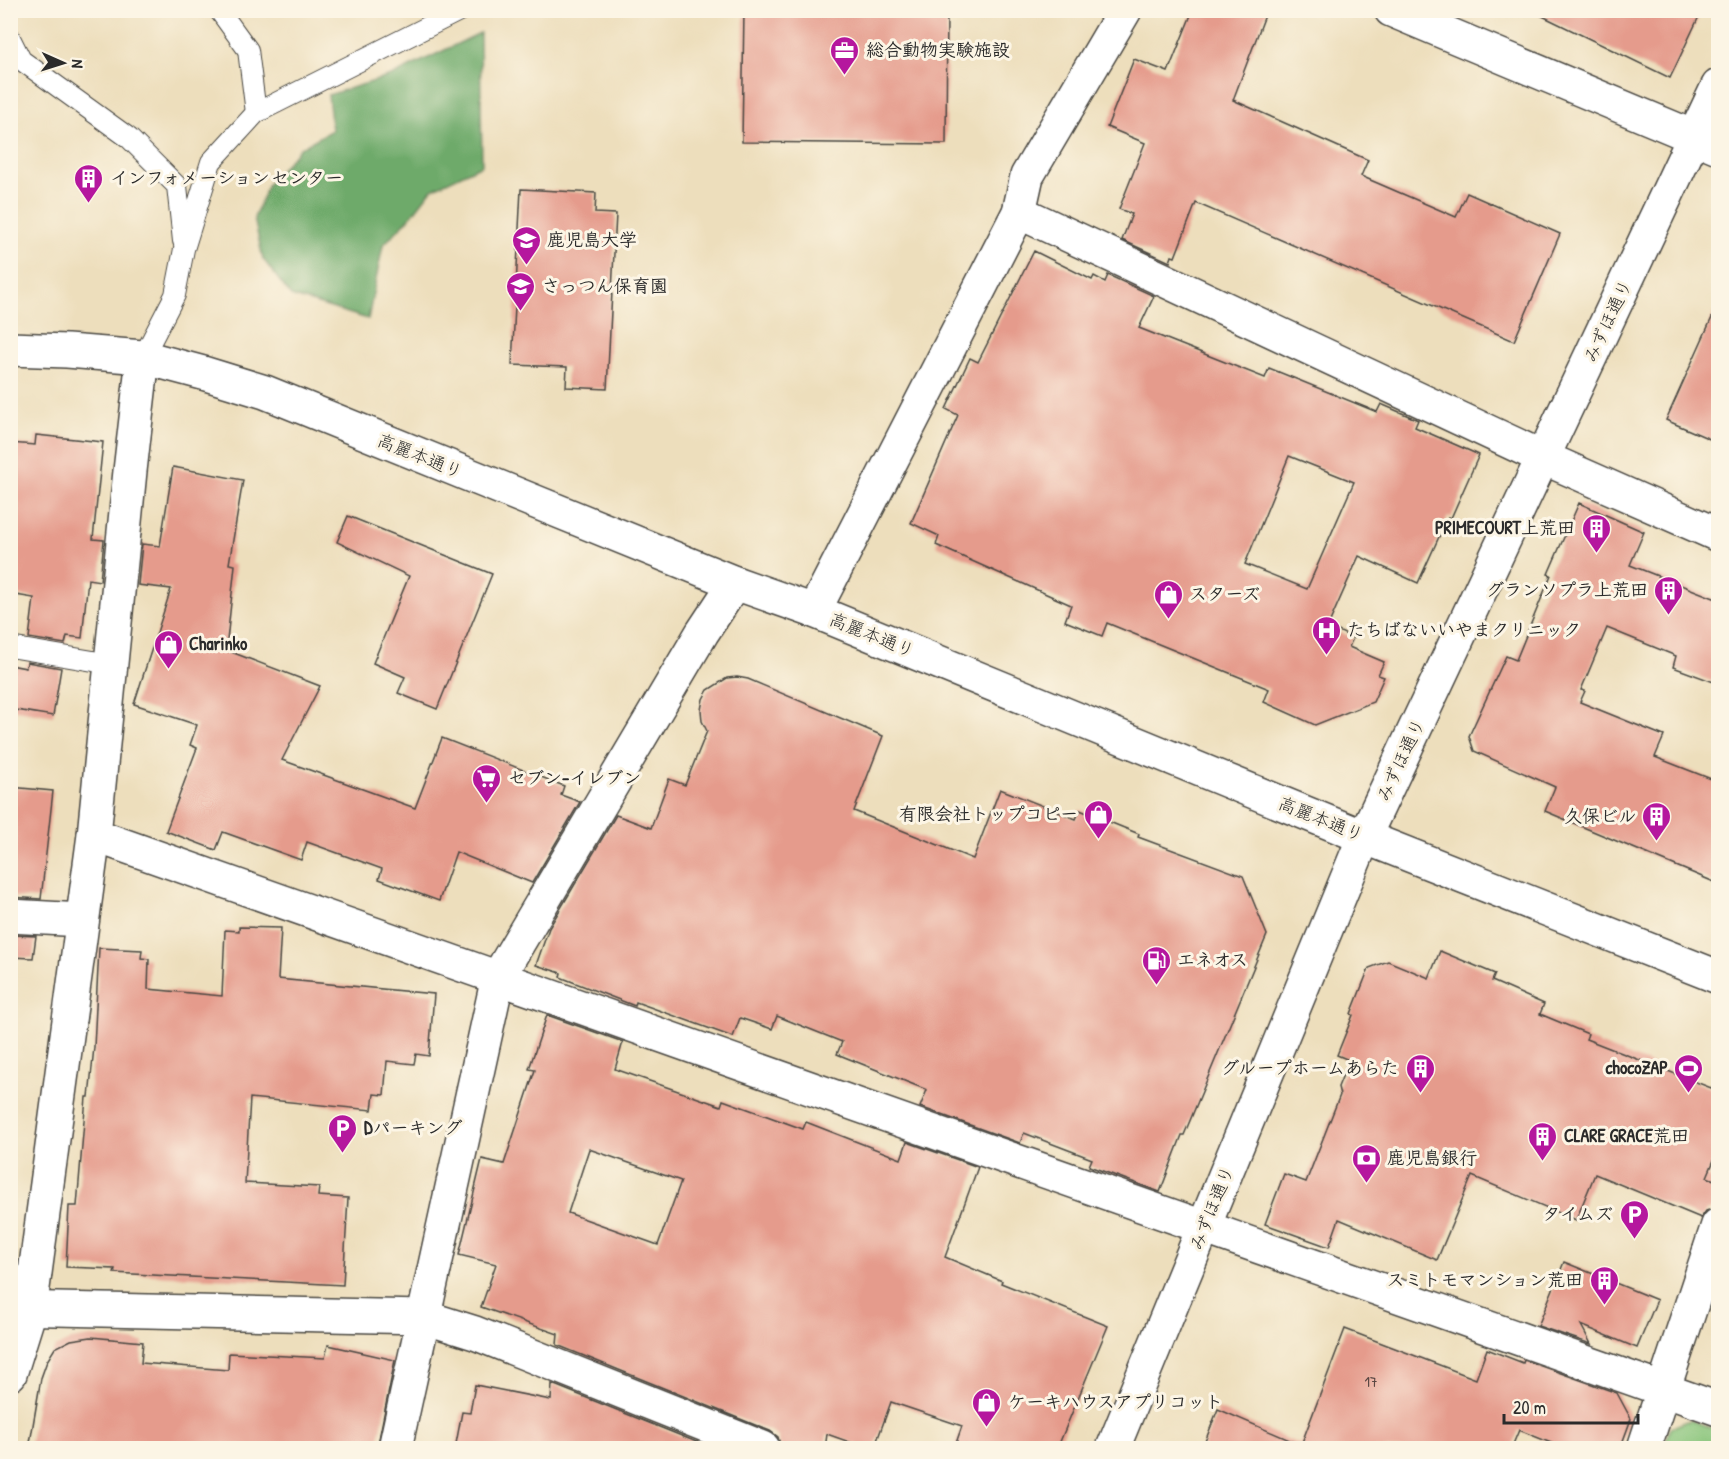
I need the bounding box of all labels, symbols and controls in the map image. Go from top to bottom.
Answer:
north arrow [33,33,93,93]
office icon: 総合動物実験施設 [829,34,861,76]
place label: 総合動物実験施設 [866,37,1010,62]
text: N [67,59,89,69]
building icon: インフォメーションセンター [73,162,105,204]
place label: インフォメーションセンター [110,165,343,190]
school or university icon: 鹿児島大学 [510,224,542,266]
place label: 鹿児島大学 [547,227,637,252]
school or university icon: さっつん保育園 [505,270,537,312]
place label: さっつん保育園 [542,273,668,298]
street label: みずほ通り [1577,275,1638,367]
street label: 高麗本通り [374,427,467,484]
building icon: PRIMECOURT上荒田 [1580,512,1612,554]
place label: PRIMECOURT上荒田 [1435,515,1575,540]
building icon: グランソプラ上荒田 [1653,574,1685,616]
place label: グランソプラ上荒田 [1486,577,1648,602]
shop icon: スターズ [1152,578,1184,620]
place label: スターズ [1189,581,1260,606]
street label: 高麗本通り [826,606,919,663]
hospital icon: たちばないいやまクリニック [1310,614,1342,656]
place label: たちばないいやまクリニック [1347,617,1581,642]
shop icon: Charinko [152,628,184,670]
place label: Charinko [189,631,248,656]
street label: みずほ通り [1370,714,1431,806]
supermarket icon: セブン-イレブン [471,762,503,804]
place label: セブン-イレブン [508,765,641,790]
street label: 高麗本通り [1275,790,1368,847]
shop icon: 有限会社トップコピー [1083,798,1115,840]
building icon: 久保ビル [1641,800,1673,842]
place label: 有限会社トップコピー [899,801,1078,826]
place label: 久保ビル [1564,803,1636,828]
fuel station icon: エネオス [1140,944,1172,986]
place label: エネオス [1177,947,1248,972]
building icon: グループホームあらた [1404,1052,1436,1094]
sports icon: chocoZAP [1673,1052,1705,1094]
place label: グループホームあらた [1221,1055,1399,1080]
place label: chocoZAP [1605,1055,1668,1080]
parking icon: Dパーキング [327,1112,359,1154]
place label: Dパーキング [364,1115,463,1140]
building icon: CLARE GRACE荒田 [1527,1120,1559,1162]
place label: CLARE GRACE荒田 [1564,1123,1689,1148]
bank icon: 鹿児島銀行 [1350,1142,1382,1184]
place label: 鹿児島銀行 [1387,1145,1477,1170]
street label: みずほ通り [1183,1162,1240,1254]
parking icon: タイムズ [1618,1198,1650,1240]
place label: タイムズ [1542,1201,1613,1226]
building icon: スミトモマンション荒田 [1588,1264,1620,1306]
place label: スミトモマンション荒田 [1386,1267,1583,1292]
house number: 17 [1365,1371,1377,1392]
shop icon: ケーキハウスアプリコット [971,1386,1003,1428]
scale bar [1504,1387,1638,1425]
place label: ケーキハウスアプリコット [1008,1389,1223,1414]
text: 20 m [1513,1395,1546,1420]

